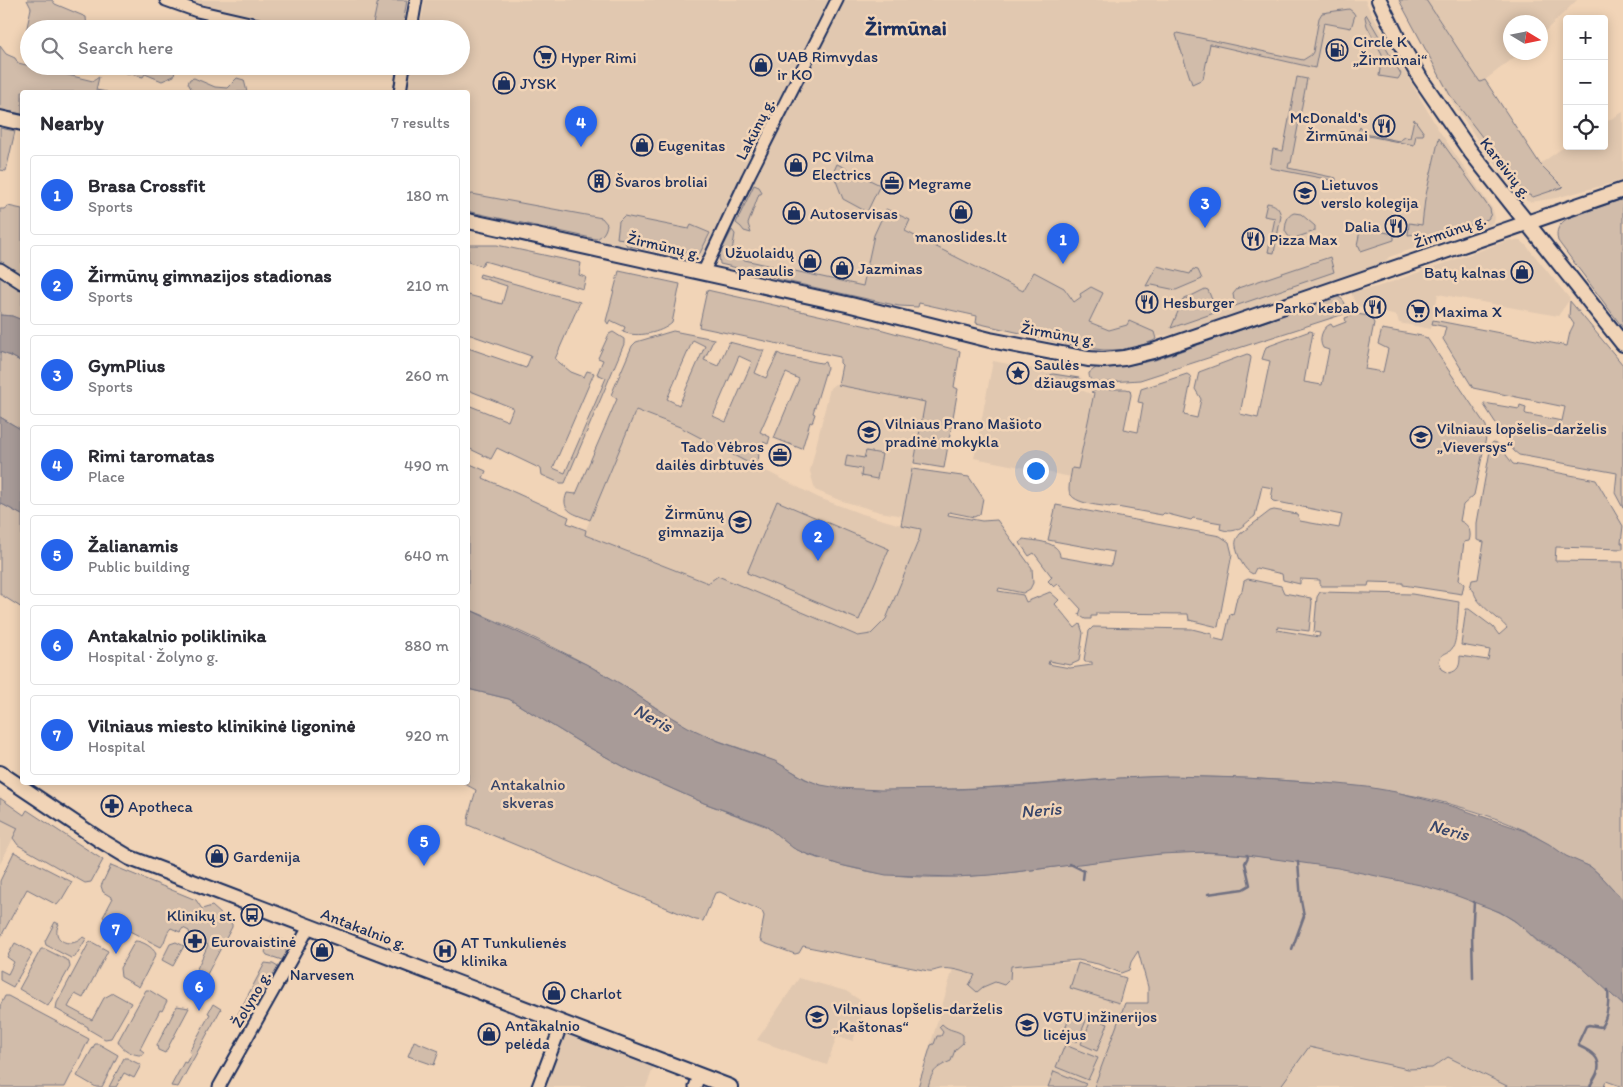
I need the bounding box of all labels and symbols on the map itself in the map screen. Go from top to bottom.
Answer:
district label: Žirmūnai [865,15,947,40]
north arrow [1503,15,1548,60]
place label: Circle K „Žirmūnai“ [1353,32,1427,69]
fuel station icon: Circle K „Žirmūnai“ [1325,38,1349,62]
supermarket icon: Hyper Rimi [533,45,557,69]
place label: UAB Rimvydas ir KO [777,47,878,84]
place label: Hyper Rimi [561,48,637,67]
shop icon: UAB Rimvydas ir KO [749,53,773,77]
shop icon: JYSK [492,71,516,95]
place label: JYSK [520,74,557,93]
street label: Lakūnų g. [731,95,779,163]
pin: 4 [565,106,597,147]
place label: McDonald's Žirmūnai [1290,108,1368,145]
restaurant icon: McDonald's Žirmūnai [1372,114,1396,138]
shop icon: Eugenitas [630,133,654,157]
street label: Kareivių g. [1476,134,1536,203]
place label: Eugenitas [658,136,725,155]
place label: PC Vilma Electrics [812,147,874,184]
shop icon: PC Vilma Electrics [784,153,808,177]
building icon: Švaros broliai [587,169,611,193]
office icon: Megrame [880,171,904,195]
place label: Švaros broliai [615,172,708,191]
place label: Megrame [908,174,972,193]
place label: Lietuvos verslo kolegija [1321,175,1419,212]
school or university icon: Lietuvos verslo kolegija [1293,181,1317,205]
pin: 3 [1189,187,1221,228]
shop icon: manoslides.lt [949,200,973,224]
shop icon: Autoservisas [782,201,806,225]
place label: Autoservisas [810,204,898,223]
street label: Žirmūnų g. [1411,210,1489,252]
restaurant icon: Dalia [1384,214,1408,238]
place label: Dalia [1344,217,1381,236]
pin: 1 [1047,223,1079,264]
place label: manoslides.lt [915,227,1007,246]
restaurant icon: Pizza Max [1241,227,1265,251]
street label: Žirmūnų g. [625,228,703,264]
place label: Pizza Max [1269,230,1338,249]
place label: Užuolaidų pasaulis [725,243,794,280]
shop icon: Užuolaidų pasaulis [798,249,822,273]
shop icon: Jazminas [830,256,854,280]
place label: Jazminas [858,259,923,278]
shop icon: Batų kalnas [1510,260,1534,284]
place label: Batų kalnas [1424,263,1506,282]
restaurant icon: Hesburger [1135,290,1159,314]
place label: Hesburger [1163,293,1234,312]
restaurant icon: Parko kebab [1363,295,1387,319]
place label: Parko kebab [1275,298,1359,317]
supermarket icon: Maxima X [1406,299,1430,323]
place label: Maxima X [1434,302,1502,321]
street label: Žirmūnų g. [1019,318,1097,350]
place label: Saulės džiaugsmas [1034,355,1115,392]
place icon: Saulės džiaugsmas [1006,361,1030,385]
place label: Vilniaus Prano Mašioto pradinė mokykla [885,414,1042,451]
place label: Vilniaus lopšelis-darželis „Vieversys“ [1437,419,1607,456]
school or university icon: Vilniaus Prano Mašioto pradinė mokykla [857,420,881,444]
school or university icon: Vilniaus lopšelis-darželis „Vieversys“ [1409,425,1433,449]
place label: Tado Vėbros dailės dirbtuvės [655,437,764,474]
office icon: Tado Vėbros dailės dirbtuvės [768,443,792,467]
your location [1023,458,1049,484]
place label: Žirmūnų gimnazija [658,504,725,541]
school or university icon: Žirmūnų gimnazija [728,510,752,534]
pin: 2 [802,520,834,561]
water label: Neris [630,699,677,738]
park label: Antakalnio skveras [490,775,566,812]
pharmacy icon: Apotheca [100,794,124,818]
place label: Apotheca [128,797,193,816]
water label: Neris [1020,797,1063,823]
water label: Neris [1427,814,1472,846]
pin: 5 [408,825,440,866]
shop icon: Gardenija [205,844,229,868]
place label: Gardenija [233,847,301,866]
bus stop icon: Klinikų st. [240,903,264,927]
street label: Antakalnio g. [318,904,410,954]
place label: Klinikų st. [167,906,236,925]
pin: 7 [100,913,132,954]
pharmacy icon: Eurovaistinė [183,929,207,953]
place label: Eurovaistinė [211,932,296,951]
place label: AT Tunkulienės klinika [461,933,567,970]
shop icon: Narvesen [310,938,334,962]
hospital icon: AT Tunkulienės klinika [433,939,457,963]
place label: Narvesen [290,965,354,984]
street label: Žolyno g. [227,967,275,1031]
pin: 6 [183,970,215,1011]
shop icon: Charlot [542,981,566,1005]
place label: Charlot [570,984,622,1003]
place label: Vilniaus lopšelis-darželis „Kaštonas“ [833,999,1003,1036]
school or university icon: Vilniaus lopšelis-darželis „Kaštonas“ [805,1005,829,1029]
place label: VGTU inžinerijos licėjus [1043,1007,1157,1044]
school or university icon: VGTU inžinerijos licėjus [1015,1013,1039,1037]
place label: Antakalnio pelėda [505,1016,580,1053]
shop icon: Antakalnio pelėda [477,1022,501,1046]

